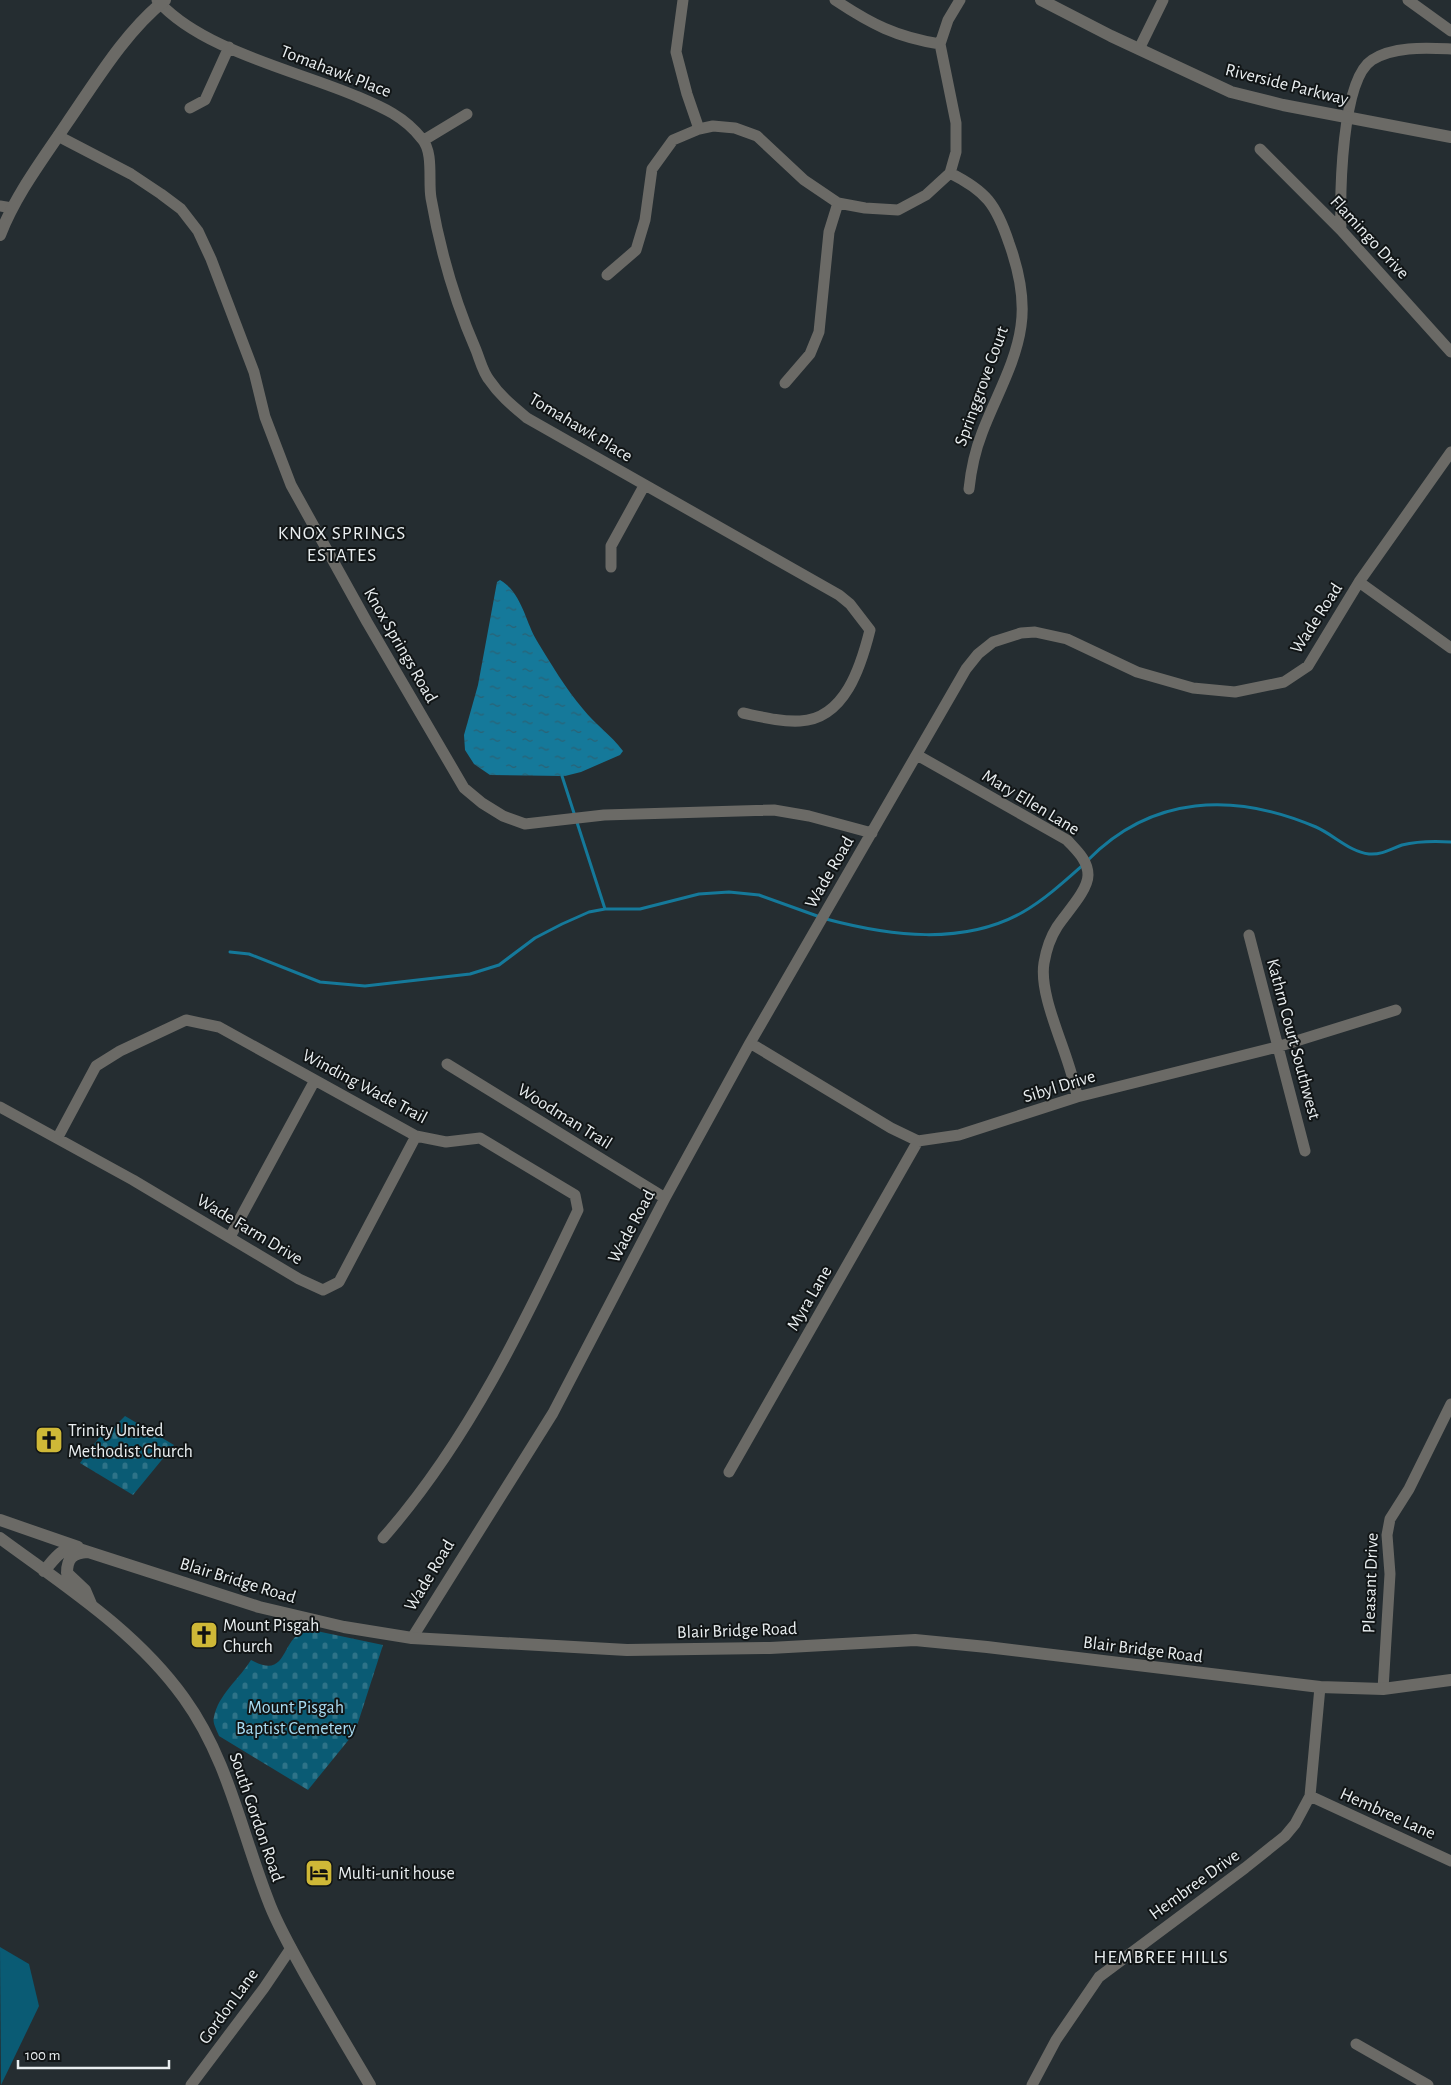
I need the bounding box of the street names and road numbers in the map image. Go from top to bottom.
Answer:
street label: Tomahawk Place [278,43,394,101]
street label: Riverside Parkway [1223,61,1350,109]
street label: Flamingo Drive [1326,193,1412,283]
street label: Springgrove Court [952,324,1012,449]
street label: Tomahawk Place [526,390,635,466]
street label: Wade Road [1288,580,1346,657]
street label: Knox Springs Road [360,585,440,706]
street label: Mary Ellen Lane [979,767,1082,839]
street label: Wade Road [802,833,858,912]
street label: Kathrn Court Southwest [1263,957,1323,1122]
street label: Winding Wade Trail [299,1046,430,1127]
street label: Sibyl Drive [1021,1067,1098,1106]
street label: Woodman Trail [514,1081,615,1153]
street label: Wade Road [605,1187,659,1266]
street label: Wade Farm Drive [193,1191,306,1268]
street label: Myra Lane [784,1263,836,1334]
street label: Pleasant Drive [1360,1532,1382,1634]
street label: Wade Road [402,1537,458,1614]
street label: Blair Bridge Road [178,1555,298,1607]
street label: Blair Bridge Road [677,1620,798,1642]
street label: Blair Bridge Road [1082,1634,1204,1666]
street label: South Gordon Road [226,1750,287,1884]
street label: Hembree Lane [1337,1785,1438,1843]
street label: Hembree Drive [1146,1846,1243,1923]
street label: Gordon Lane [196,1966,262,2048]

